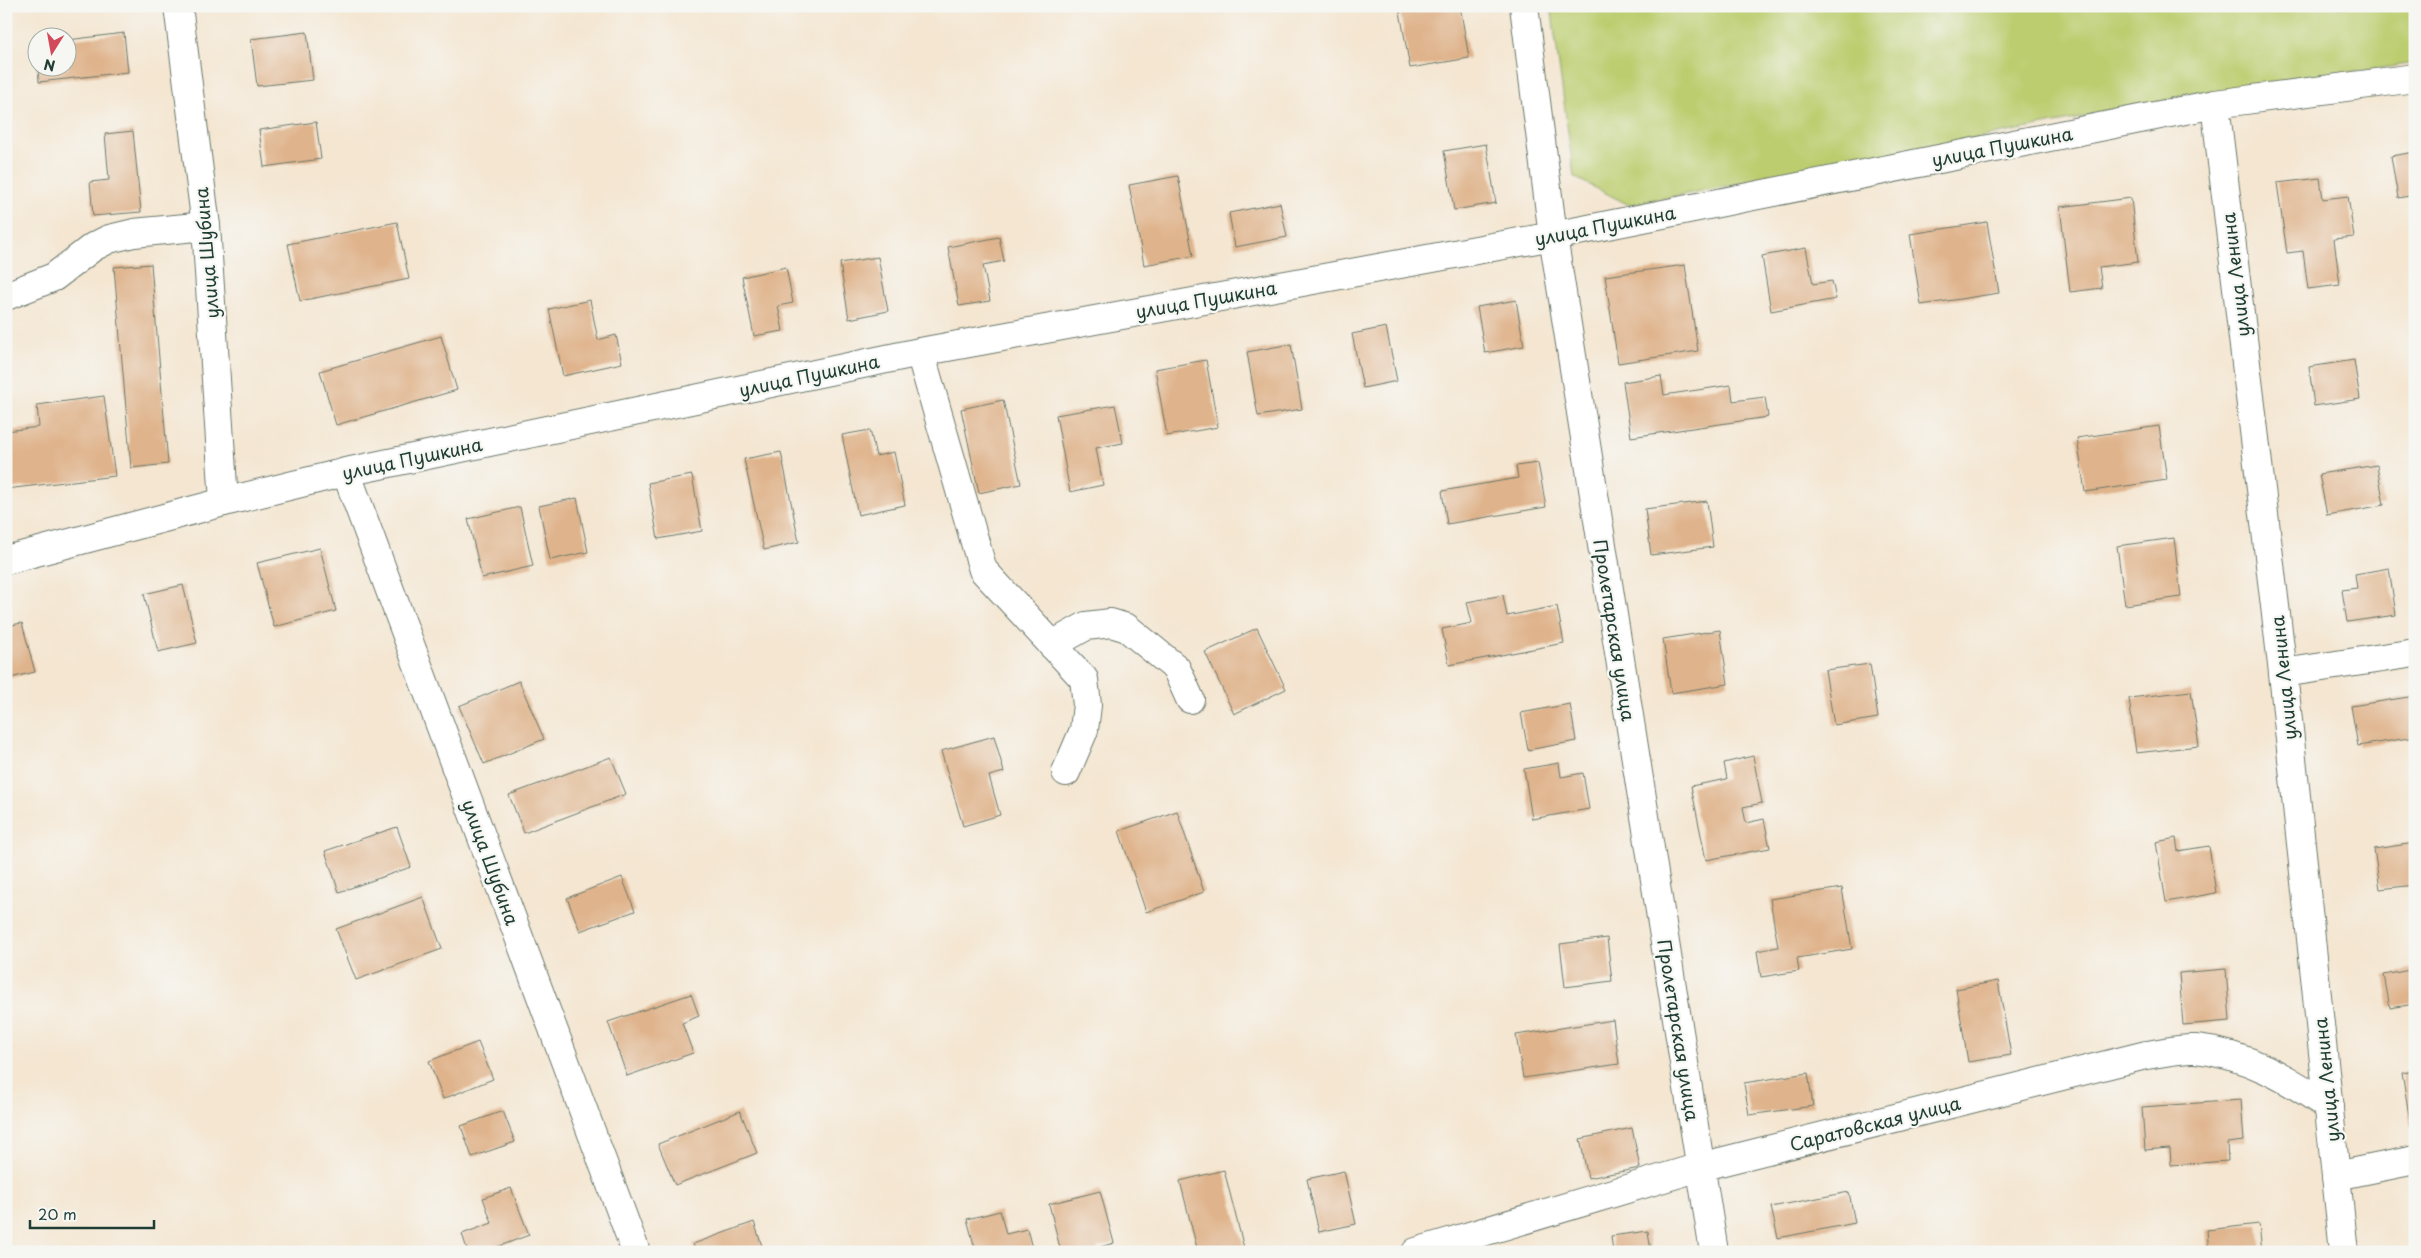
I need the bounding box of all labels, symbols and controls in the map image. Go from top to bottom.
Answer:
north arrow [28,28,78,78]
text: N [42,54,57,77]
street label: улица Пушкина [1929,119,2075,173]
street label: улица Шубина [187,185,225,320]
street label: улица Пушкина [1532,198,1678,252]
street label: улица Ленина [2214,211,2256,339]
street label: улица Пушкина [1133,273,1279,325]
street label: улица Пушкина [736,347,882,403]
street label: улица Пушкина [339,430,485,486]
street label: Пролетарская улица [1587,537,1643,724]
street label: улица Ленина [2263,614,2303,742]
street label: улица Шубина [456,795,526,929]
street label: Пролетарская улица [1651,937,1707,1124]
street label: улица Ленина [2306,1016,2346,1144]
street label: Саратовская улица [1787,1089,1964,1157]
scale bar [30,1198,154,1230]
text: 20 m [38,1202,77,1225]

